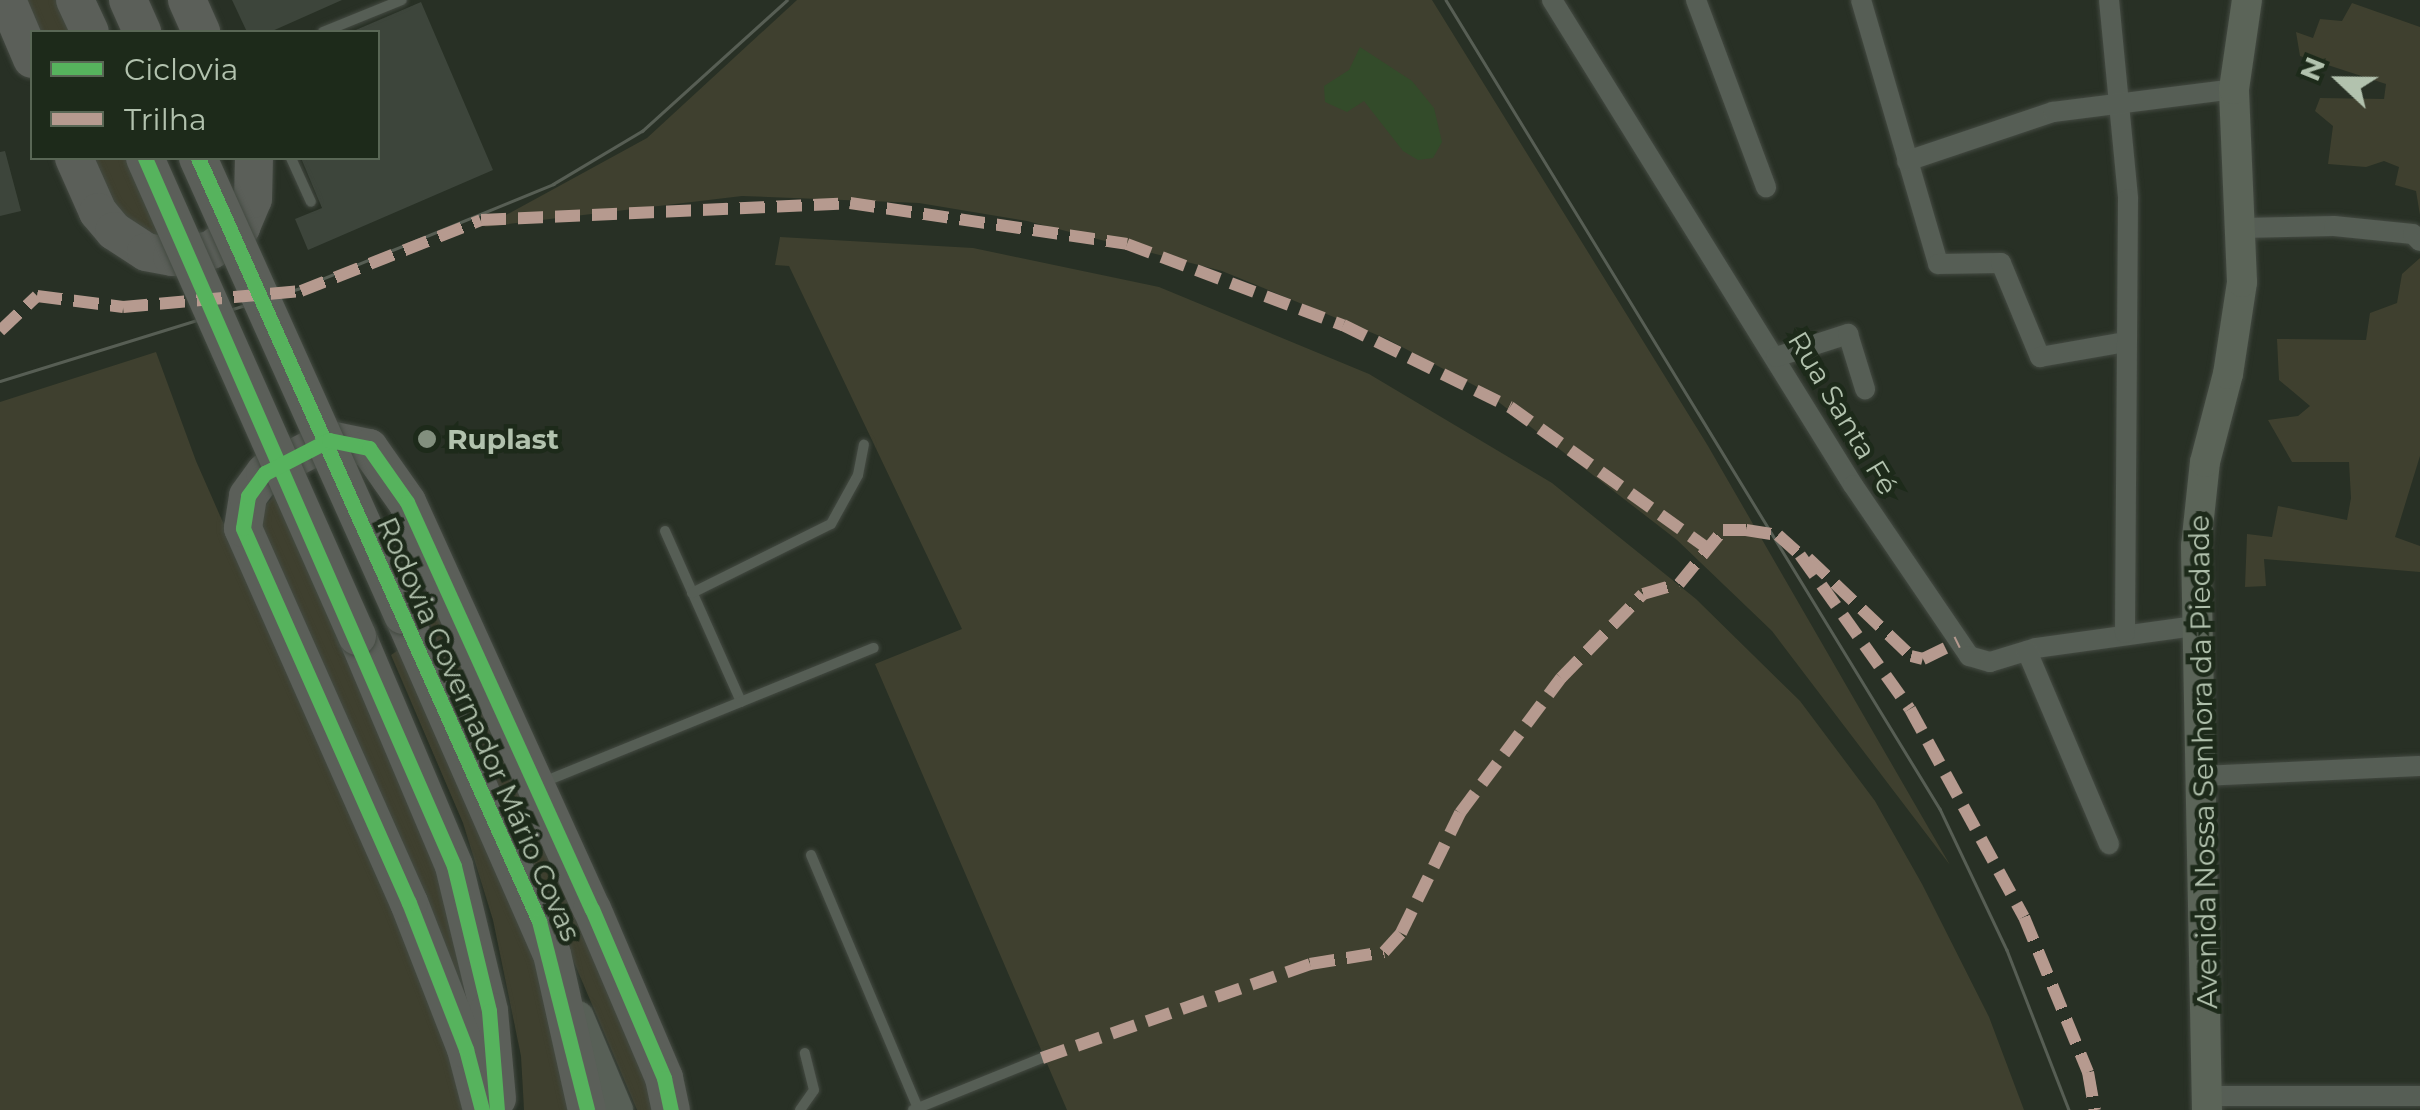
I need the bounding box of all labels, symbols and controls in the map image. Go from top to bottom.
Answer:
legend [30,30,380,160]
north arrow [2290,30,2390,130]
text: Ciclovia [124,51,238,88]
text: N [2292,52,2332,86]
text: Trilha [124,101,207,138]
street label: Rua Santa Fé [1781,325,1905,501]
place label: Ruplast [447,422,559,456]
marker: Ruplast [416,428,438,450]
street label: Rodovia Governador Mário Covas [370,512,588,946]
street label: Avenida Nossa Senhora da Piedade [2182,515,2224,1009]

